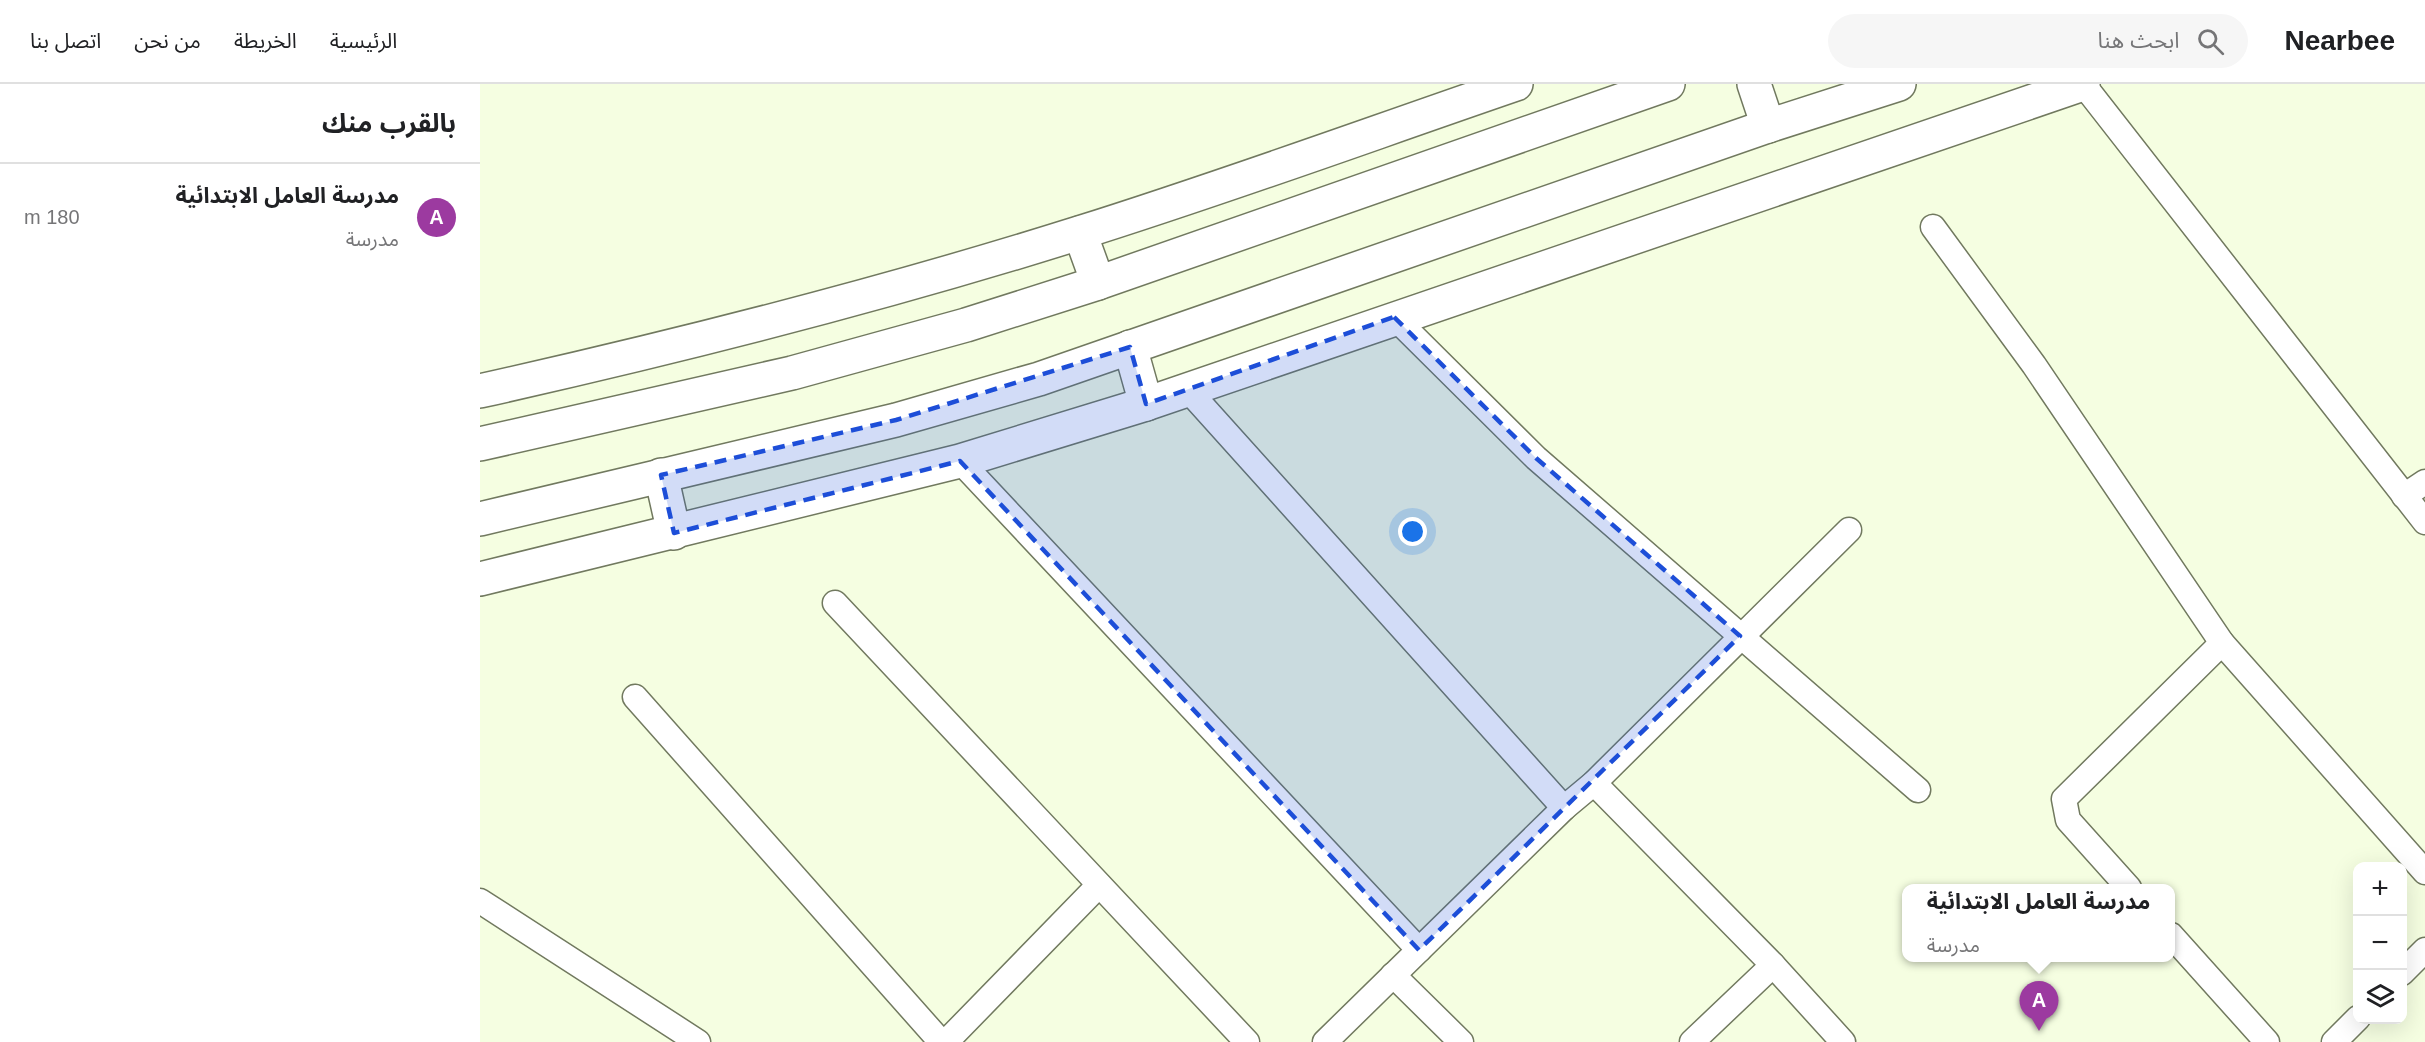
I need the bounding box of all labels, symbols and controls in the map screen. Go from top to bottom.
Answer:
search box [1828,14,2248,68]
icon: search [2194,25,2227,58]
text: Nearbee [2284,25,2395,56]
text: ابحث هنا [2098,28,2179,53]
text: اتصل بنا [30,29,101,52]
text: من نحن [134,29,201,52]
text: الخريطة [234,29,297,52]
text: الرئيسية [330,29,397,52]
text: بالقرب منك [322,108,456,138]
text: مدرسة العامل الابتدائية [175,183,399,208]
text: 180 m [24,206,80,228]
text: A [429,206,444,228]
text: مدرسة [346,228,399,250]
your location [1398,517,1427,546]
map controls [2353,862,2407,1024]
button: + [2353,862,2407,916]
popup [1902,884,2175,962]
text: مدرسة العامل الابتدائية [1927,889,2150,914]
button: − [2353,916,2407,970]
text: مدرسة [1927,934,1980,956]
button: layers [2353,970,2407,1024]
pin: A [2020,982,2058,1031]

